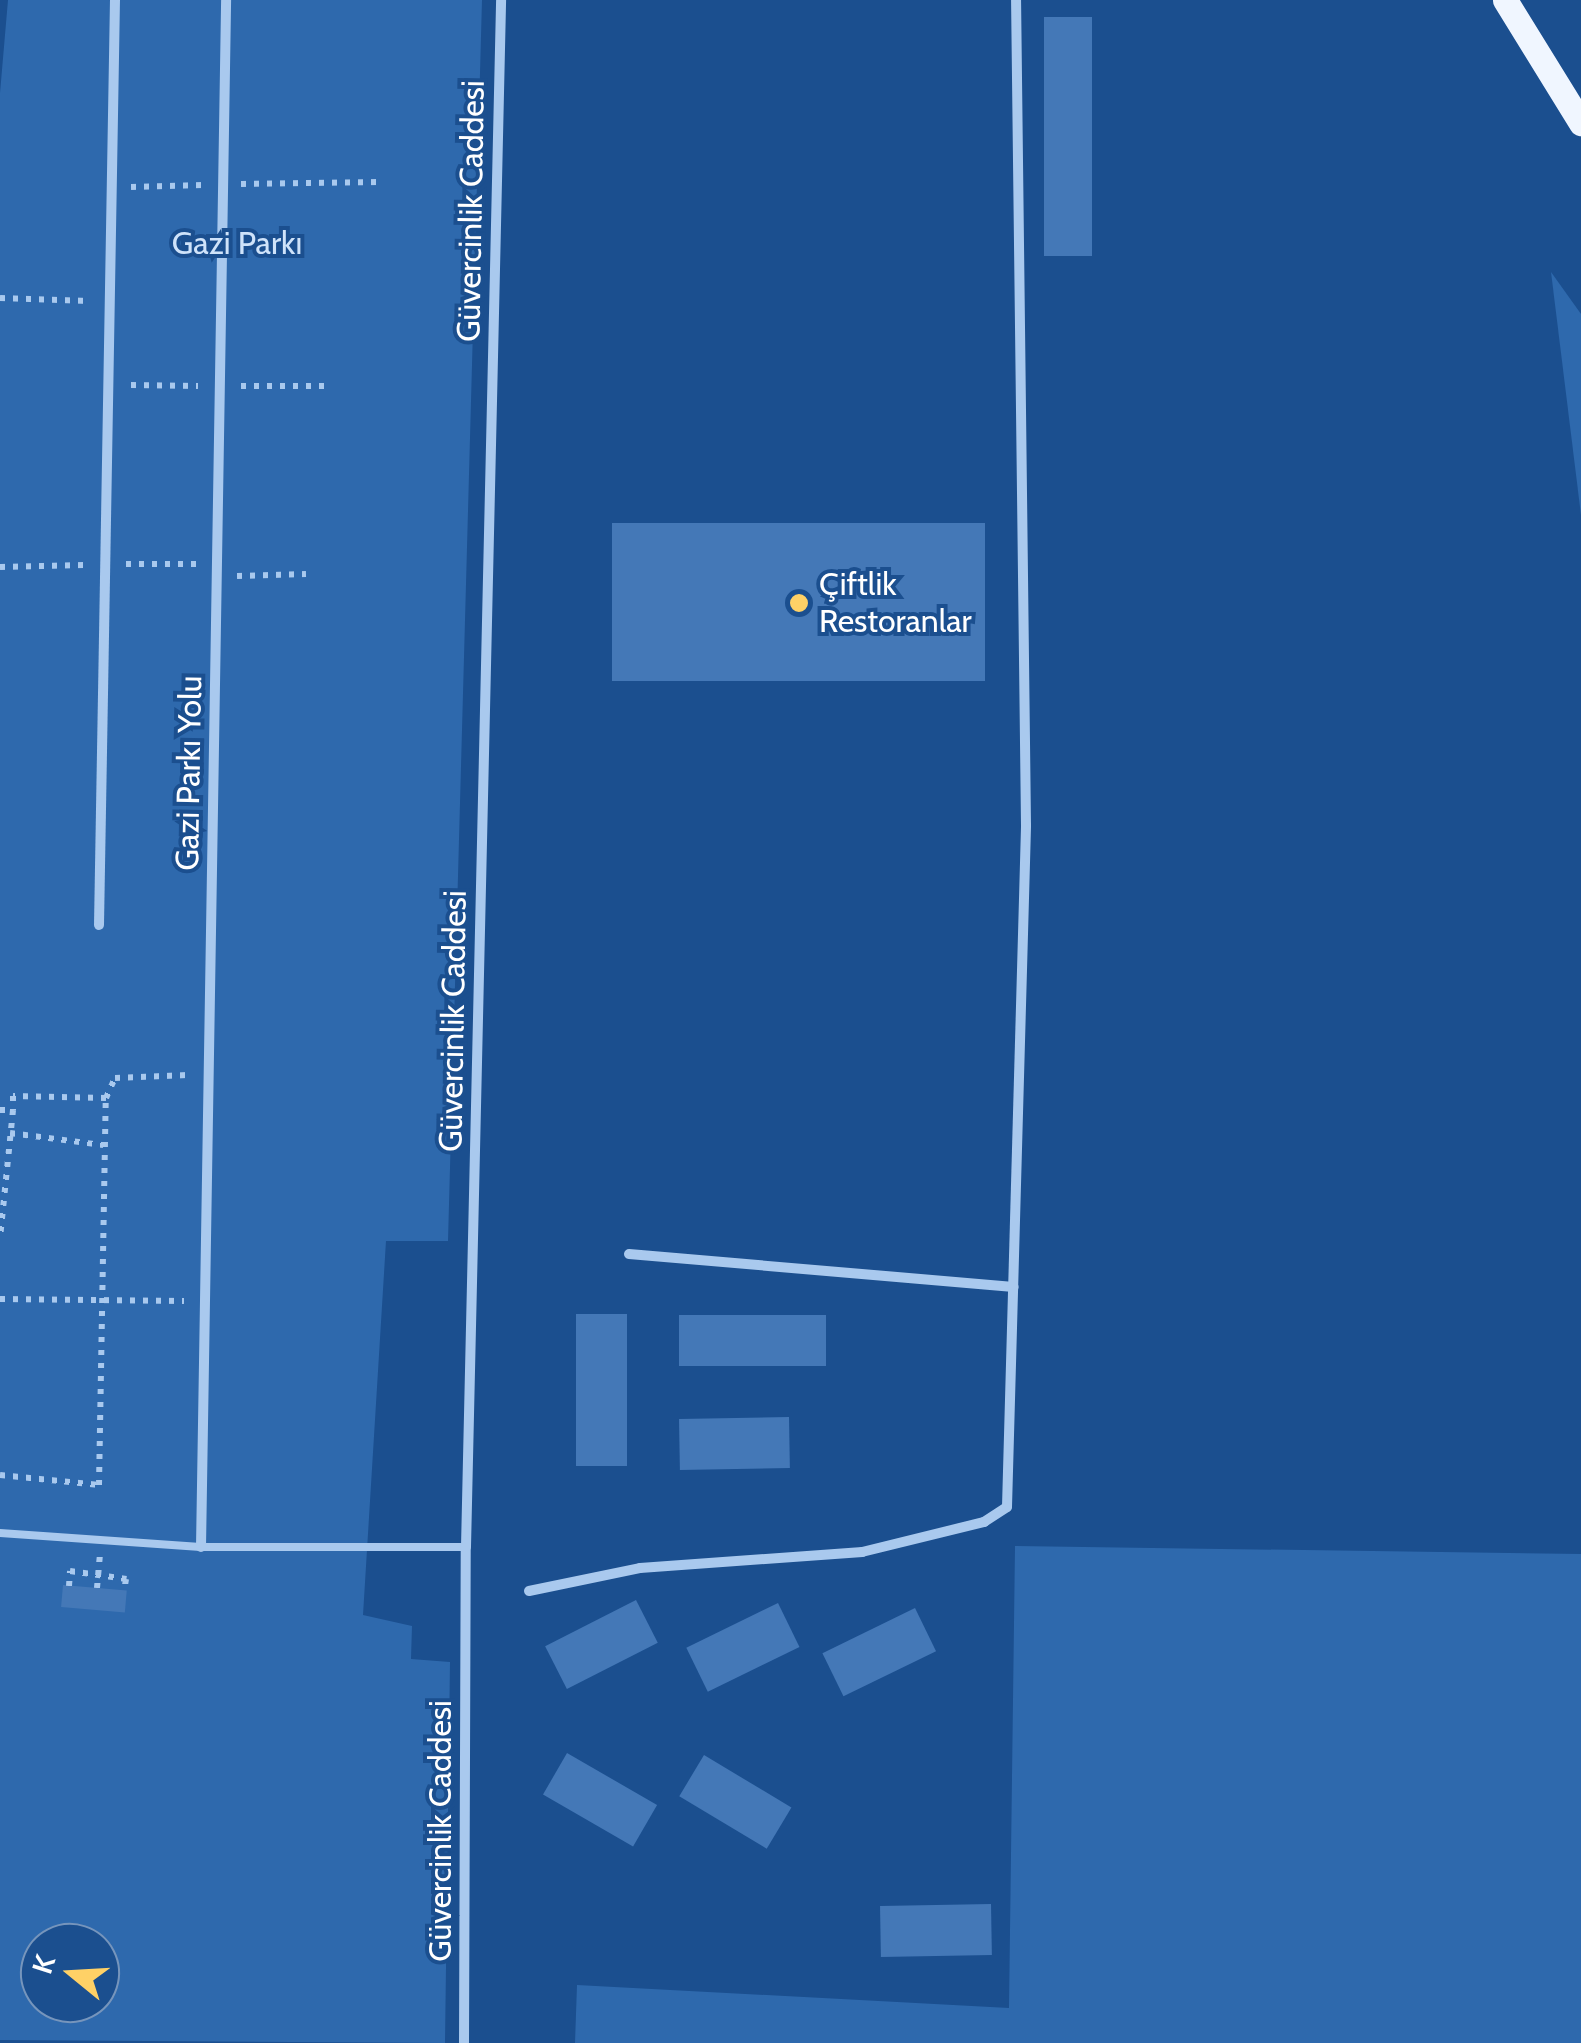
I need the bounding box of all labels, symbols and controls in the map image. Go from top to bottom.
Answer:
street label: Güvercinlik Caddesi [450,80,492,342]
park label: Gazi Parkı [172,224,302,262]
place label: Çiftlik Restoranlar [819,566,972,641]
marker: Çiftlik Restoranlar [788,592,810,614]
street label: Gazi Parkı Yolu [168,675,210,871]
street label: Güvercinlik Caddesi [432,890,474,1152]
street label: Güvercinlik Caddesi [421,1700,459,1962]
north arrow [20,1923,120,2023]
text: K [24,1951,62,1978]

